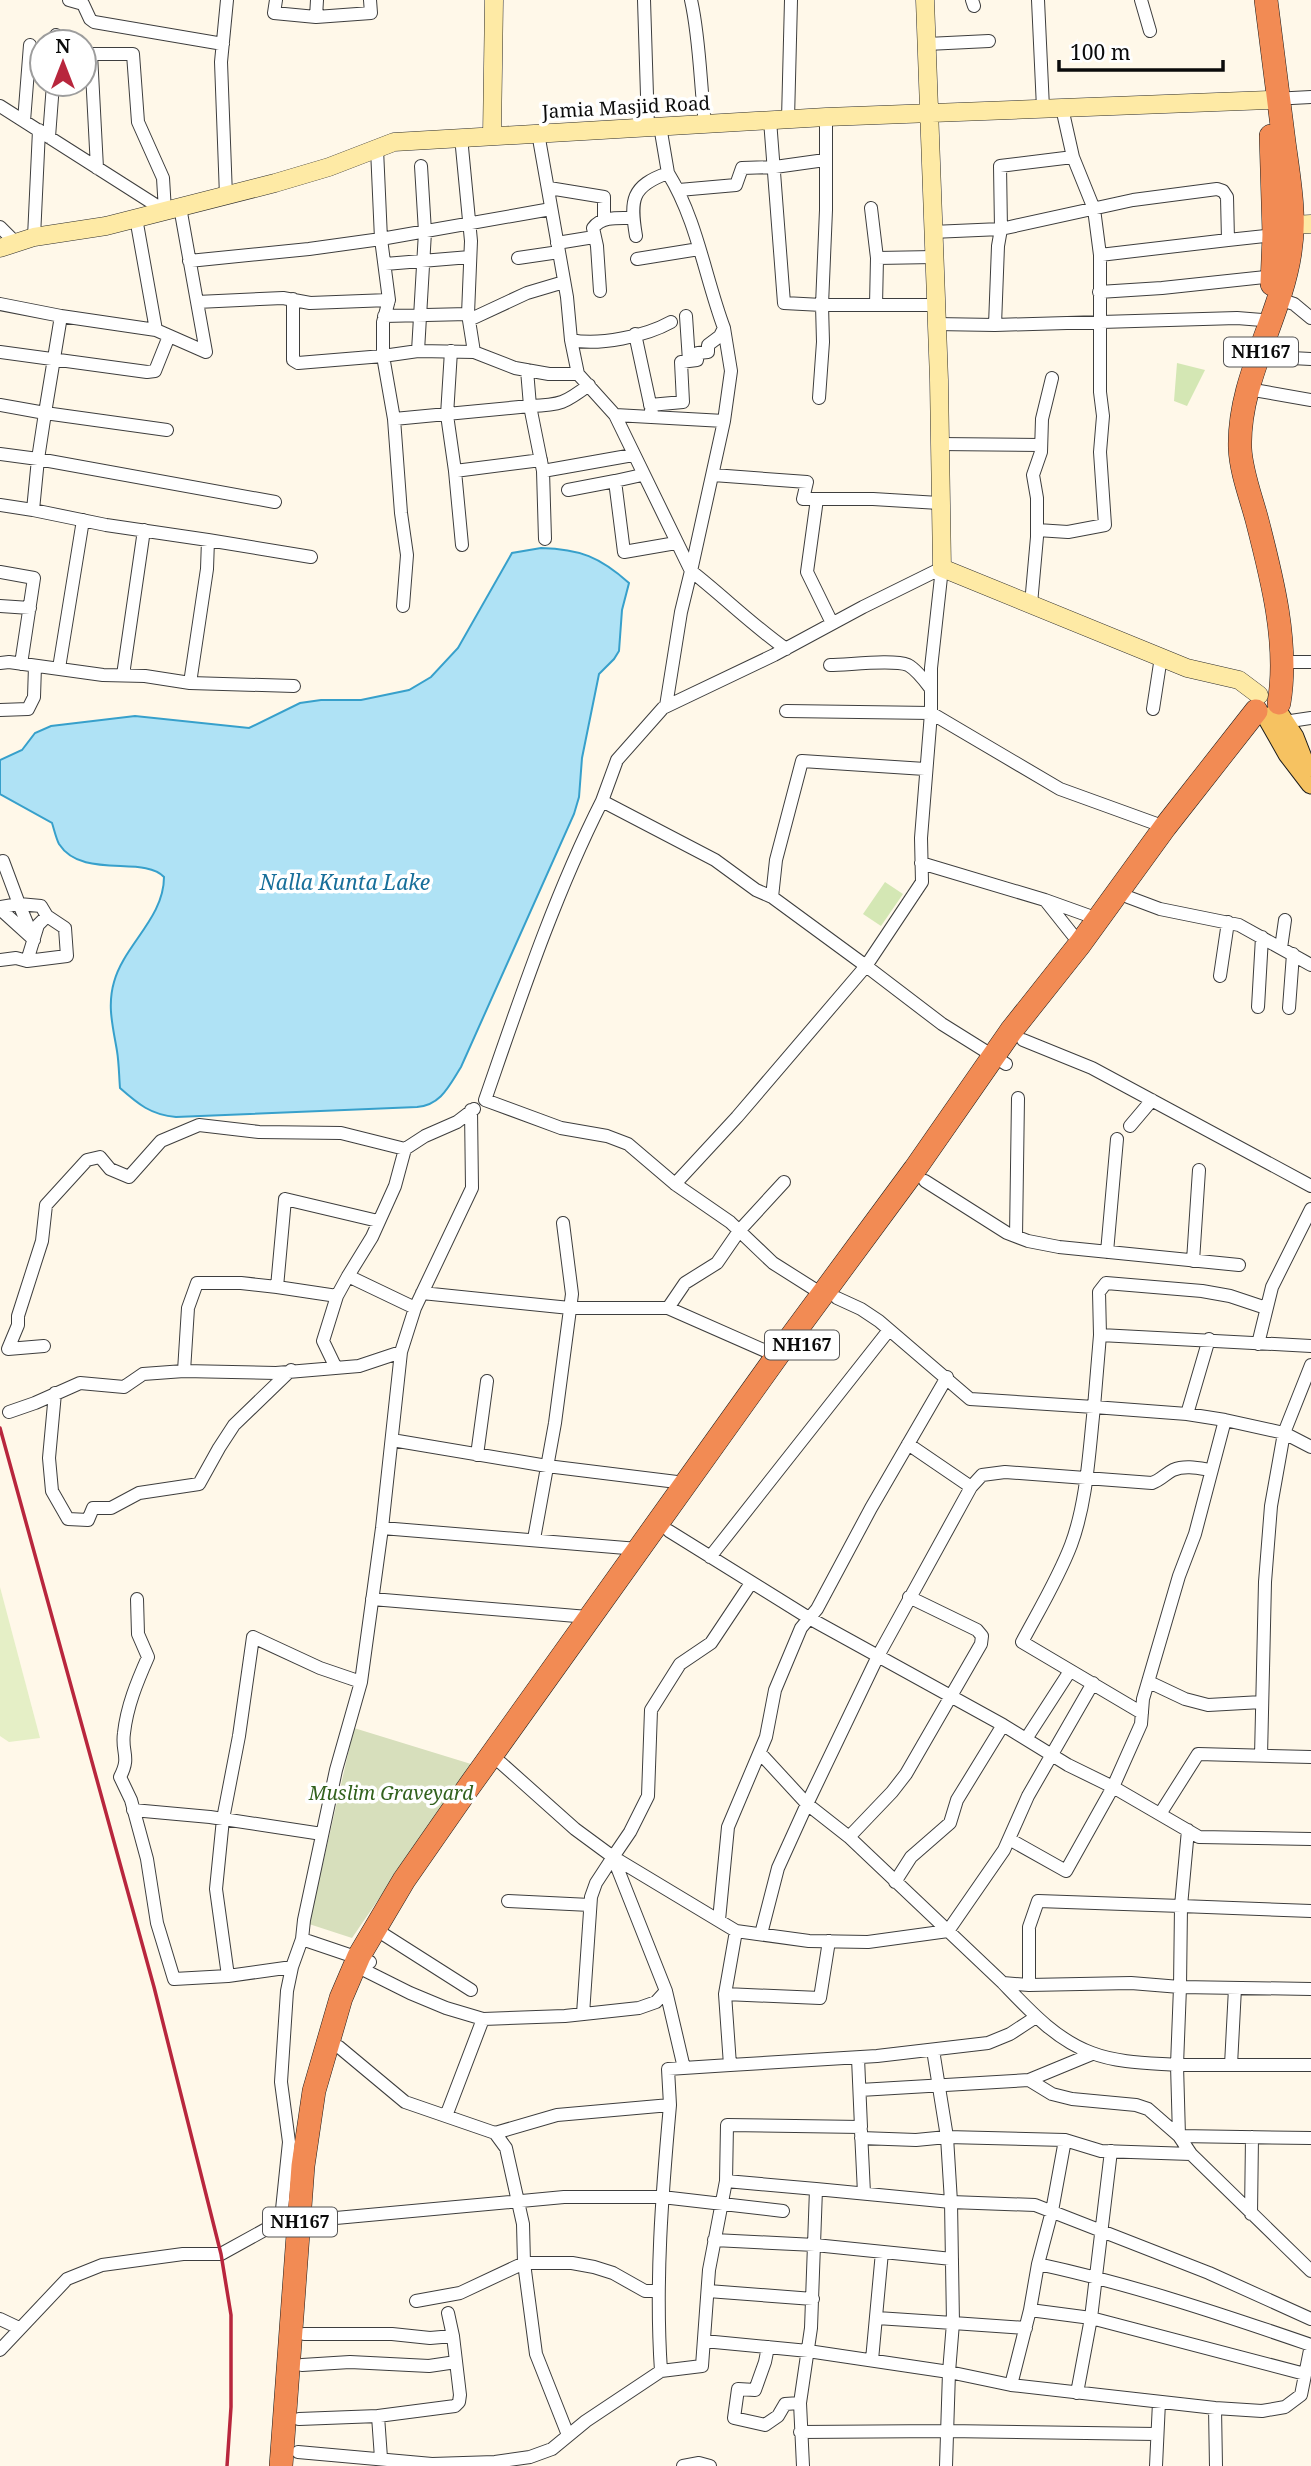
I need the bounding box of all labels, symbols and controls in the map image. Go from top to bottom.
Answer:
north arrow [28,28,98,98]
scale bar [1059,28,1224,72]
text: N [56,33,71,59]
text: 100 m [1070,38,1131,66]
street label: Jamia Masjid Road [540,90,711,124]
road number: NH167 [1224,338,1298,366]
water label: Nalla Kunta Lake [259,868,430,896]
road number: NH167 [765,1330,839,1360]
park label: Muslim Graveyard [308,1780,474,1806]
road number: NH167 [263,2208,337,2236]

